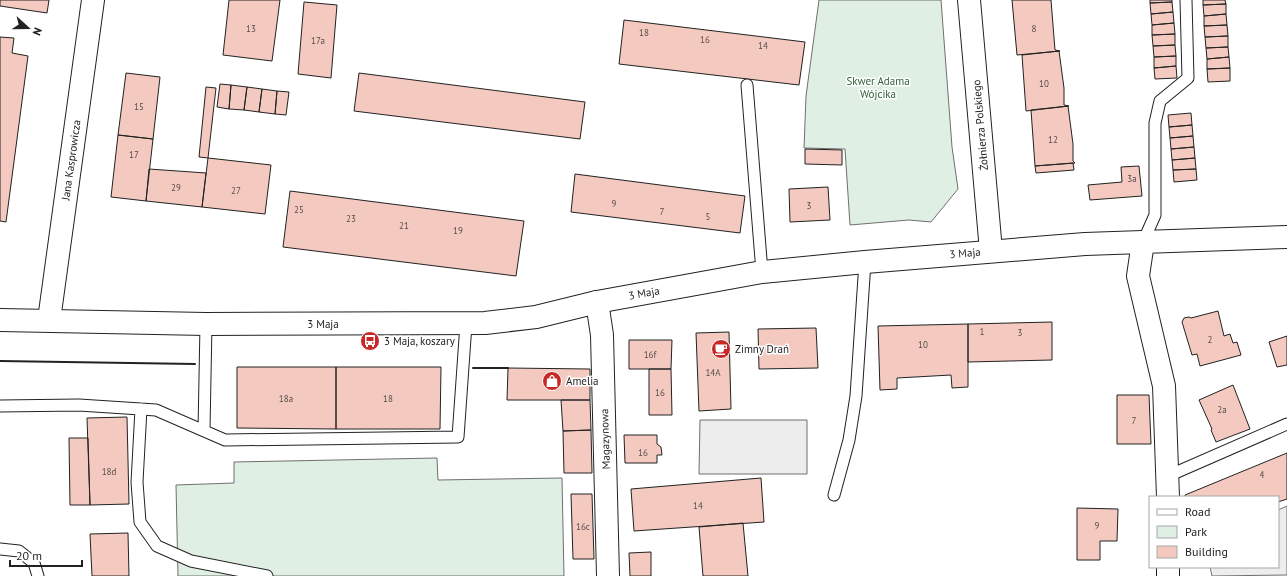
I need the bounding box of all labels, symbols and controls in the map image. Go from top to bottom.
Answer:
north arrow [8,8,48,48]
house number: 13 [246,23,256,34]
house number: 8 [1032,23,1037,34]
text: N [30,26,45,37]
house number: 18 [639,27,649,38]
house number: 16 [700,34,710,45]
house number: 17a [311,35,325,46]
house number: 14 [758,40,768,51]
park label: Skwer Adama Wójcika [846,74,910,101]
house number: 10 [1039,78,1049,89]
street label: Żołnierza Polskiego [969,79,991,171]
house number: 15 [134,101,144,112]
street label: Jana Kasprowicza [58,119,84,202]
house number: 12 [1048,134,1058,145]
house number: 17 [129,149,139,160]
house number: 3a [1127,173,1137,184]
house number: 29 [171,182,181,193]
house number: 27 [231,185,241,196]
house number: 9 [612,198,617,209]
house number: 3 [807,200,812,211]
house number: 25 [294,204,304,215]
house number: 7 [660,206,665,217]
house number: 5 [706,211,711,222]
house number: 23 [346,213,356,224]
house number: 21 [399,220,409,231]
house number: 19 [453,225,463,236]
street label: 3 Maja [949,245,981,261]
street label: 3 Maja [627,283,661,303]
street label: 3 Maja [307,317,339,331]
house number: 1 [980,326,985,337]
house number: 3 [1018,327,1023,338]
bus stop icon: 3 Maja, koszary [359,330,381,352]
place label: 3 Maja, koszary [384,334,456,348]
house number: 2 [1208,334,1213,345]
cafe icon: Zimny Drań [710,338,732,360]
house number: 10 [918,339,928,350]
place label: Zimny Drań [735,342,789,356]
house number: 16f [644,349,657,360]
house number: 14A [705,367,721,378]
shop icon: Amelia [541,370,563,392]
place label: Amelia [566,374,599,388]
house number: 16 [655,387,665,398]
house number: 18a [279,393,293,404]
house number: 18 [383,393,393,404]
house number: 2a [1217,404,1227,415]
street label: Magazynowa [597,408,613,470]
house number: 7 [1132,415,1137,426]
house number: 16 [638,447,648,458]
house number: 18d [102,466,116,477]
house number: 4 [1260,469,1265,480]
legend [1149,496,1279,568]
house number: 14 [693,500,703,511]
text: Road [1185,504,1210,519]
house number: 9 [1095,520,1100,531]
house number: 16c [576,521,590,532]
text: Park [1185,524,1207,539]
scale bar [10,542,82,568]
text: Building [1185,544,1228,559]
text: 20 m [16,548,42,563]

